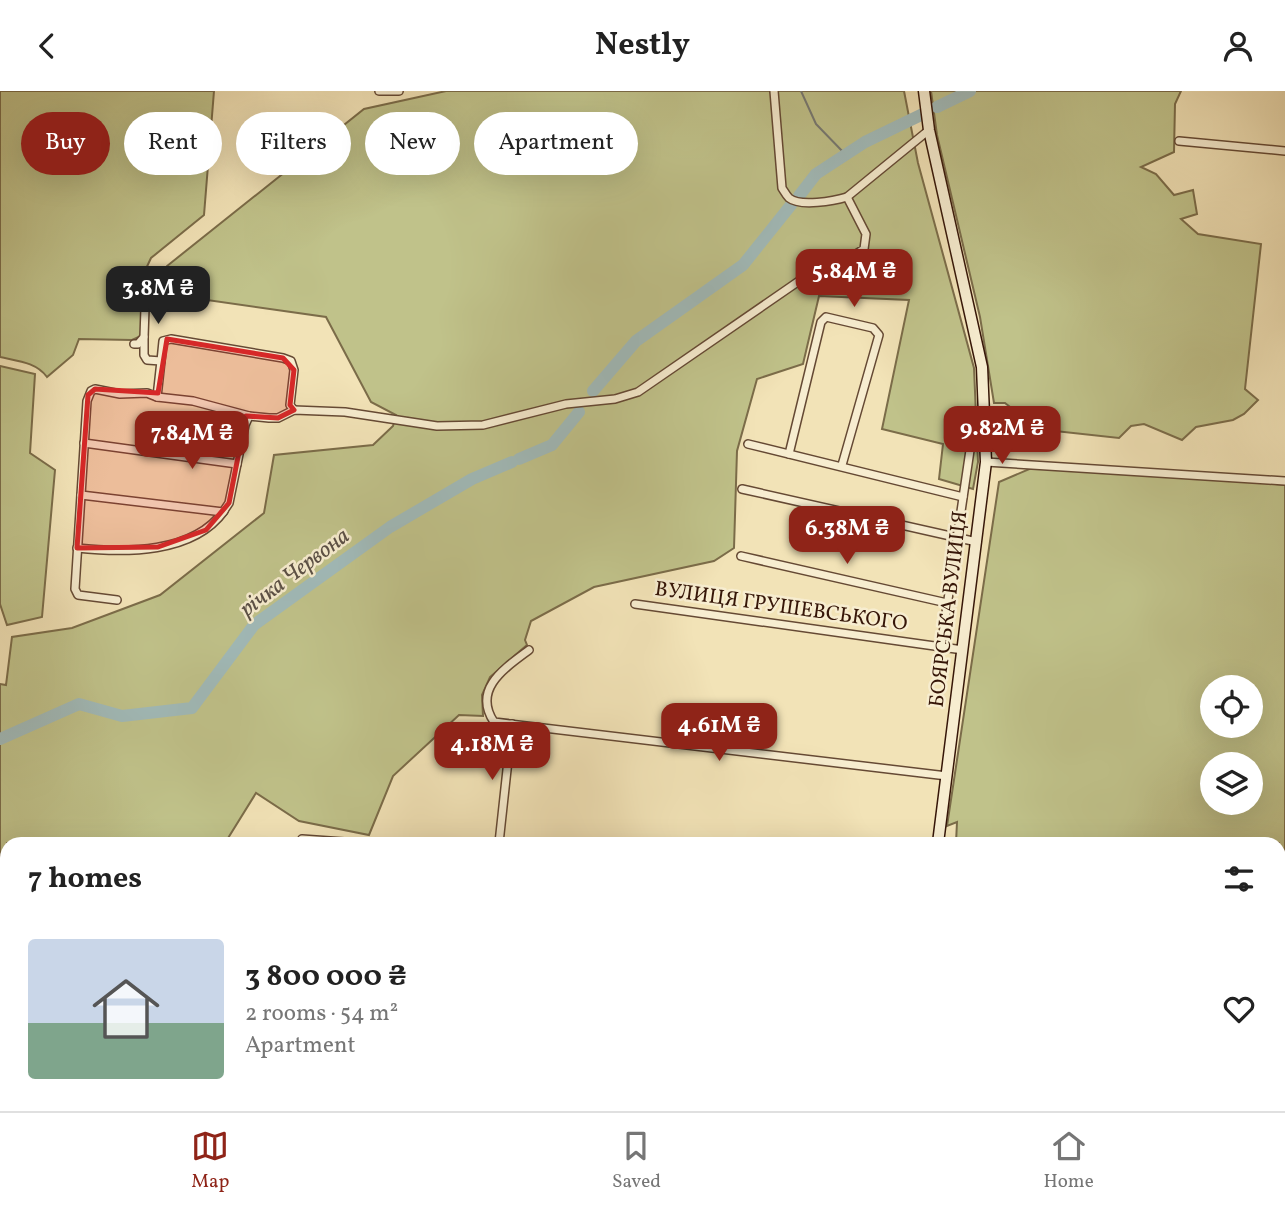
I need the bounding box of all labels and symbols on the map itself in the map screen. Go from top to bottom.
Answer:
pin: 5.84M ₴ [789,249,919,309]
pin: 3.8M ₴ [101,267,215,326]
pin: 9.82M ₴ [937,407,1067,466]
pin: 7.84M ₴ [127,411,257,471]
pin: 6.38M ₴ [782,507,912,566]
street label: БОЯРСЬКА ВУЛИЦЯ [923,509,975,709]
water label: річка Червона [233,521,357,625]
street label: ВУЛИЦЯ ГРУШЕВСЬКОГО [653,575,909,639]
pin: 4.61M ₴ [654,703,784,763]
pin: 4.18M ₴ [427,723,557,782]

